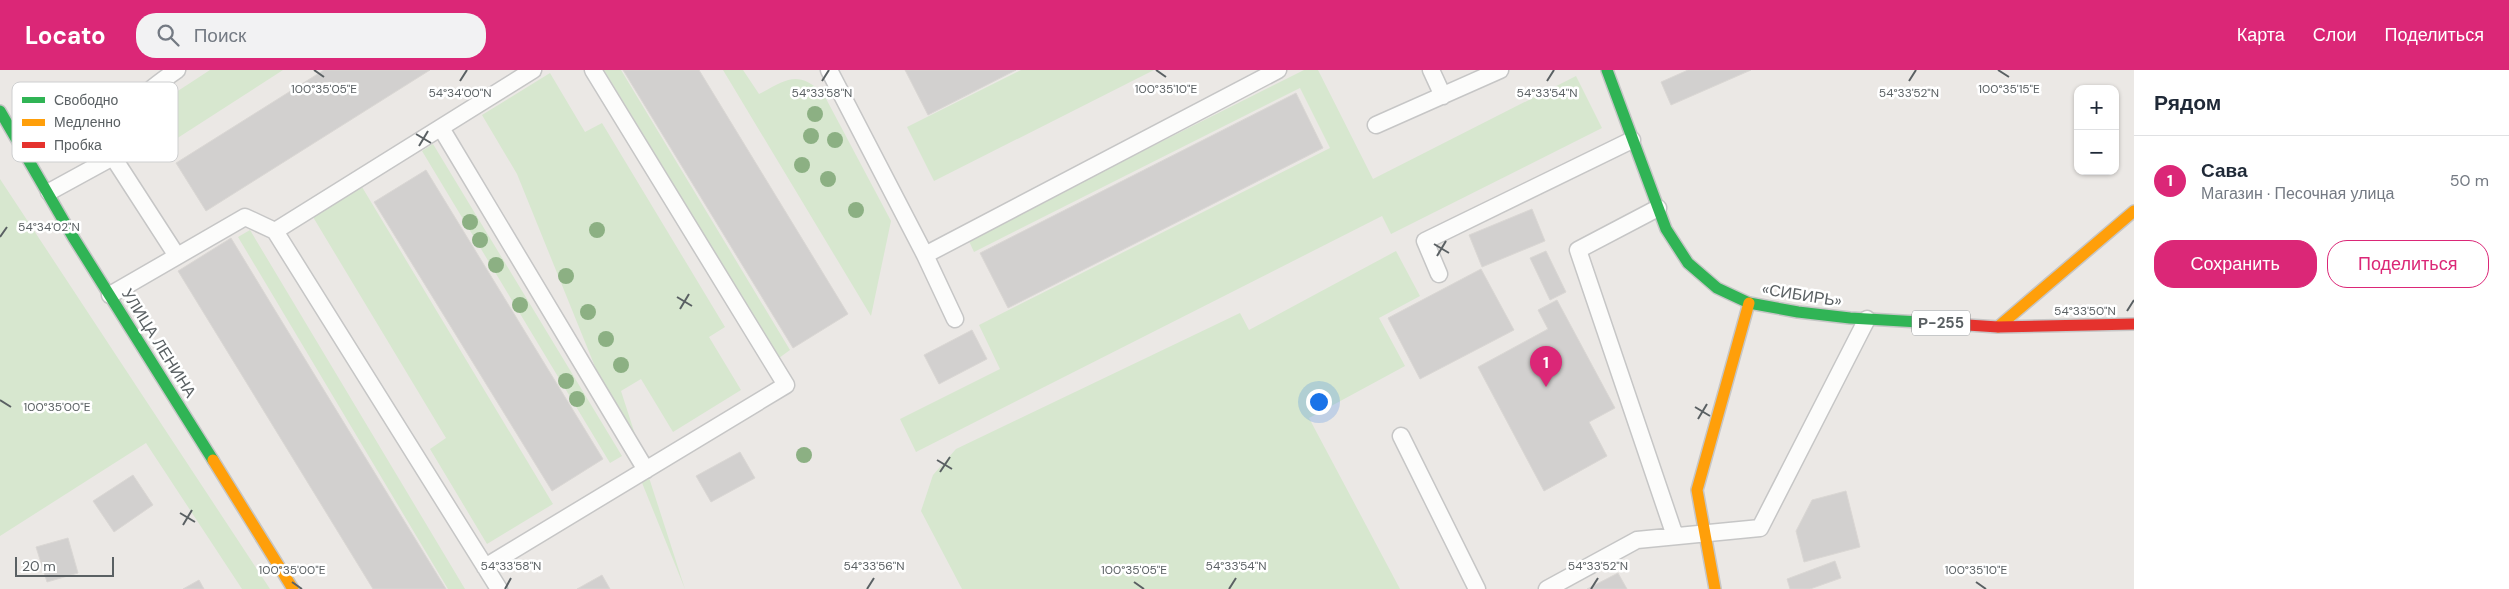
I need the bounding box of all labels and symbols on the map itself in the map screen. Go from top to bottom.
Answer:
text: 100°35'05"E [291,81,357,97]
text: 100°35'10"E [1135,81,1198,97]
text: 100°35'15"E [1978,81,2040,97]
legend [12,82,178,162]
text: 54°34'00"N [428,85,492,101]
text: 54°33'58"N [792,85,852,101]
text: 54°33'54"N [1517,85,1577,101]
text: 54°33'52"N [1879,85,1939,101]
text: Свободно [54,91,119,109]
text: Медленно [54,113,121,131]
text: Пробка [54,136,102,154]
text: 54°34'02"N [18,219,80,235]
street label: «СИБИРЬ» [1761,278,1843,312]
street label: УЛИЦА ЛЕНИНА [117,284,201,402]
text: 54°33'50"N [2054,303,2116,319]
road number: Р-255 [1912,310,1970,336]
pin: 1 [1530,346,1562,387]
your location [1306,389,1332,415]
text: 100°35'00"E [23,399,91,415]
scale bar [15,554,114,577]
text: 54°33'58"N [481,558,541,574]
text: 54°33'56"N [843,558,905,574]
text: 54°33'54"N [1206,558,1266,574]
text: 54°33'52"N [1568,558,1628,574]
text: 100°35'00"E [258,562,326,578]
text: 100°35'05"E [1101,562,1167,578]
text: 100°35'10"E [1945,562,2008,578]

